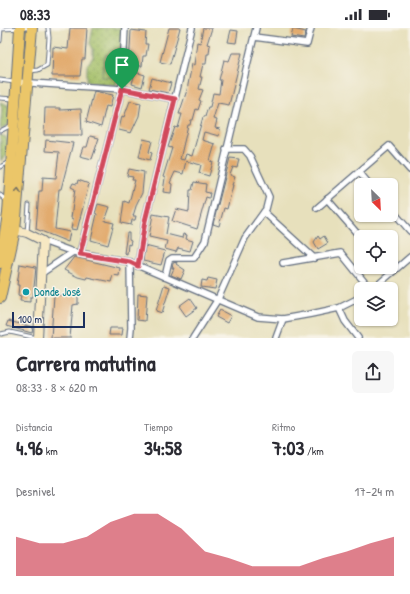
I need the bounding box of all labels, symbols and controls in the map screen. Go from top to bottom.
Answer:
text: 08:33 [20,4,50,25]
pin [105,48,139,89]
icon: arrive [111,54,133,76]
north arrow [354,178,398,222]
map controls [354,178,398,326]
one-way arrow [13,188,22,194]
button: locate [354,230,398,274]
button: layers [354,282,398,326]
place label: Donde José [34,283,81,300]
marker: Donde José [21,287,31,297]
scale bar [12,310,85,329]
text: 100 m [18,312,42,326]
text: Carrera matutina [16,348,156,378]
button: share [352,351,394,393]
text: 08:33 · 8 × 620 m [16,378,98,396]
text: Distancia [16,420,52,434]
text: Tiempo [144,420,173,434]
text: Ritmo [272,420,295,434]
text: 4.96 [16,434,43,461]
text: 34:58 [144,434,182,461]
text: 7:03 [272,434,304,461]
text: km [43,444,58,458]
text: /km [304,444,324,458]
text: Desnivel [16,482,55,500]
text: 17–24 m [355,482,394,500]

